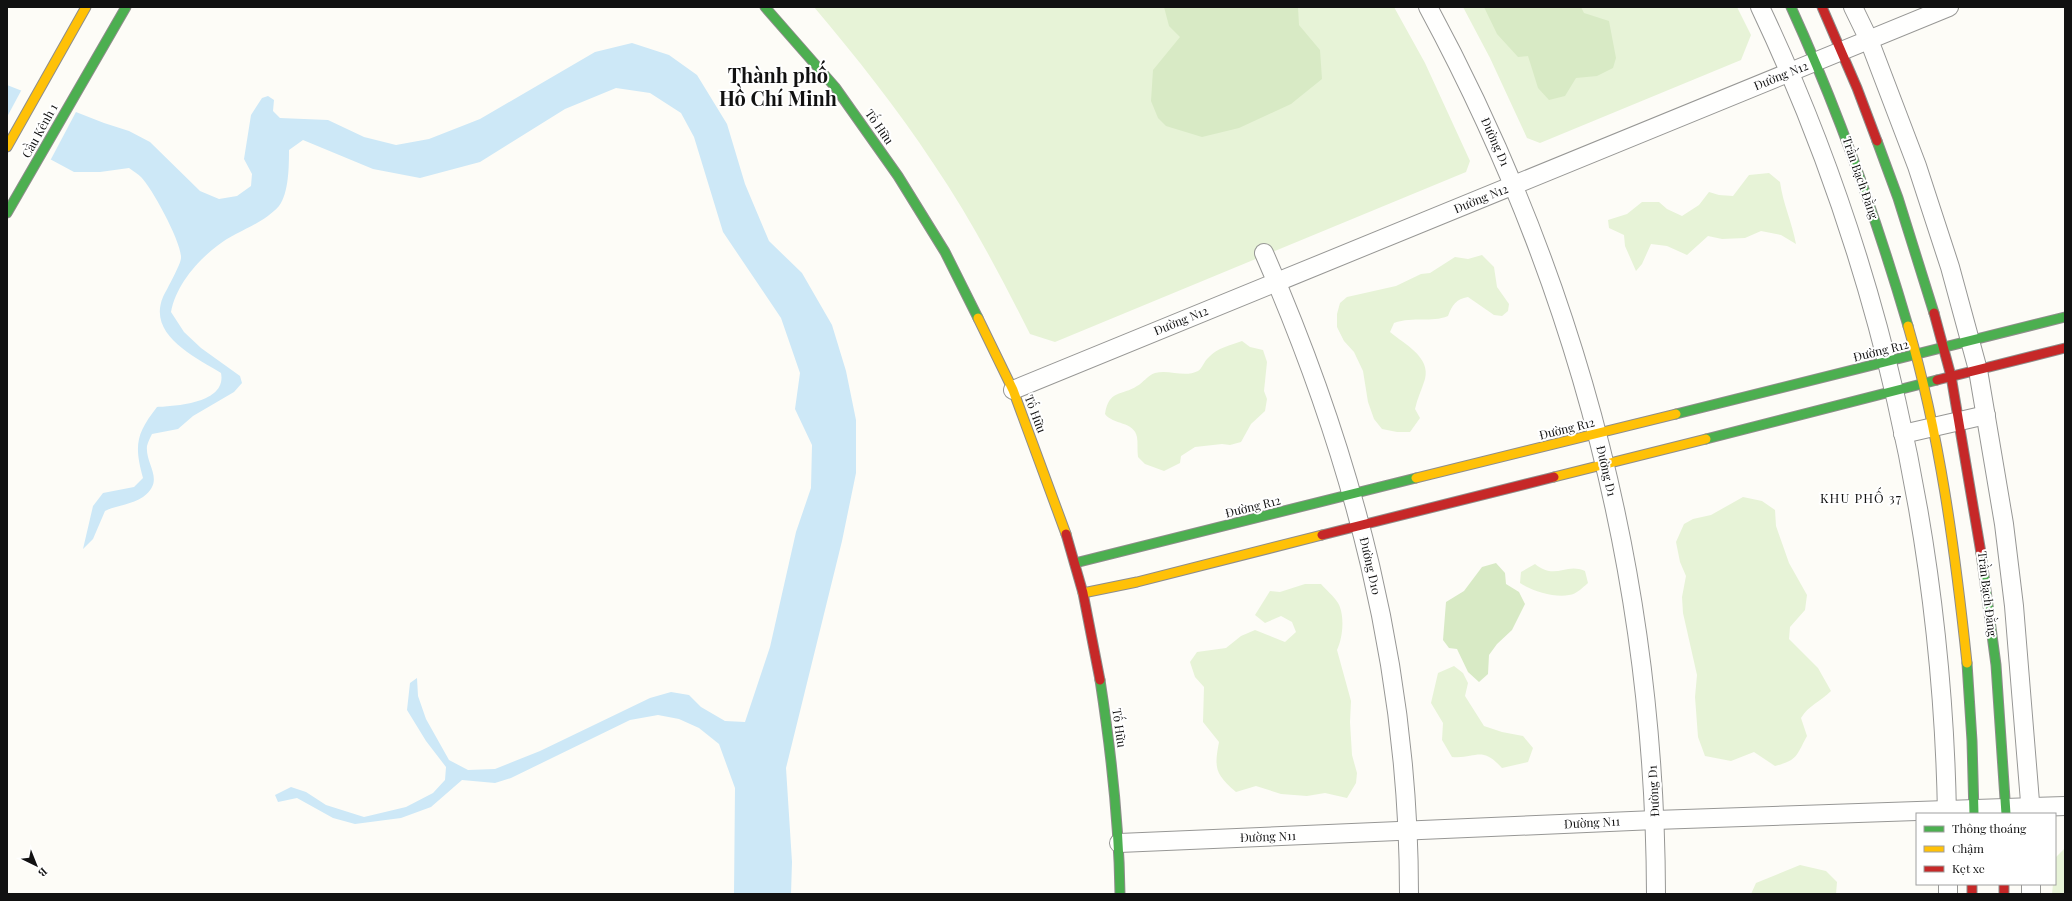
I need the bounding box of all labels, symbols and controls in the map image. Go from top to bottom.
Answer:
street label: Đường N12 [1751,57,1810,93]
district label: Thành phố Hồ Chí Minh [719,60,837,111]
street label: Cầu Kênh 1 [18,100,61,161]
street label: Tố Hữu [862,106,898,147]
street label: Đường D1 [1478,115,1514,169]
street label: Trần Bạch Đằng [1839,134,1883,222]
street label: Đường N12 [1451,180,1510,216]
street label: Đường N12 [1151,302,1210,338]
street label: Đường R12 [1851,335,1910,365]
street label: Tố Hữu [1021,392,1050,435]
street label: Đường R12 [1537,413,1596,443]
street label: Đường D1 [1593,444,1621,498]
district label: KHU PHỐ 37 [1820,487,1902,506]
street label: Đường R12 [1223,491,1282,521]
street label: Đường D10 [1357,535,1385,596]
street label: Trần Bạch Đằng [1975,550,2001,638]
street label: Tố Hữu [1109,707,1131,749]
street label: Đường D1 [1644,764,1662,817]
street label: Đường N11 [1564,813,1621,831]
legend [1916,813,2056,885]
text: Thông thoáng [1952,820,2027,836]
street label: Đường N11 [1240,827,1297,845]
text: Chậm [1952,840,1984,856]
north arrow [16,845,56,885]
text: Kẹt xe [1952,860,1985,876]
text: B [35,865,51,881]

